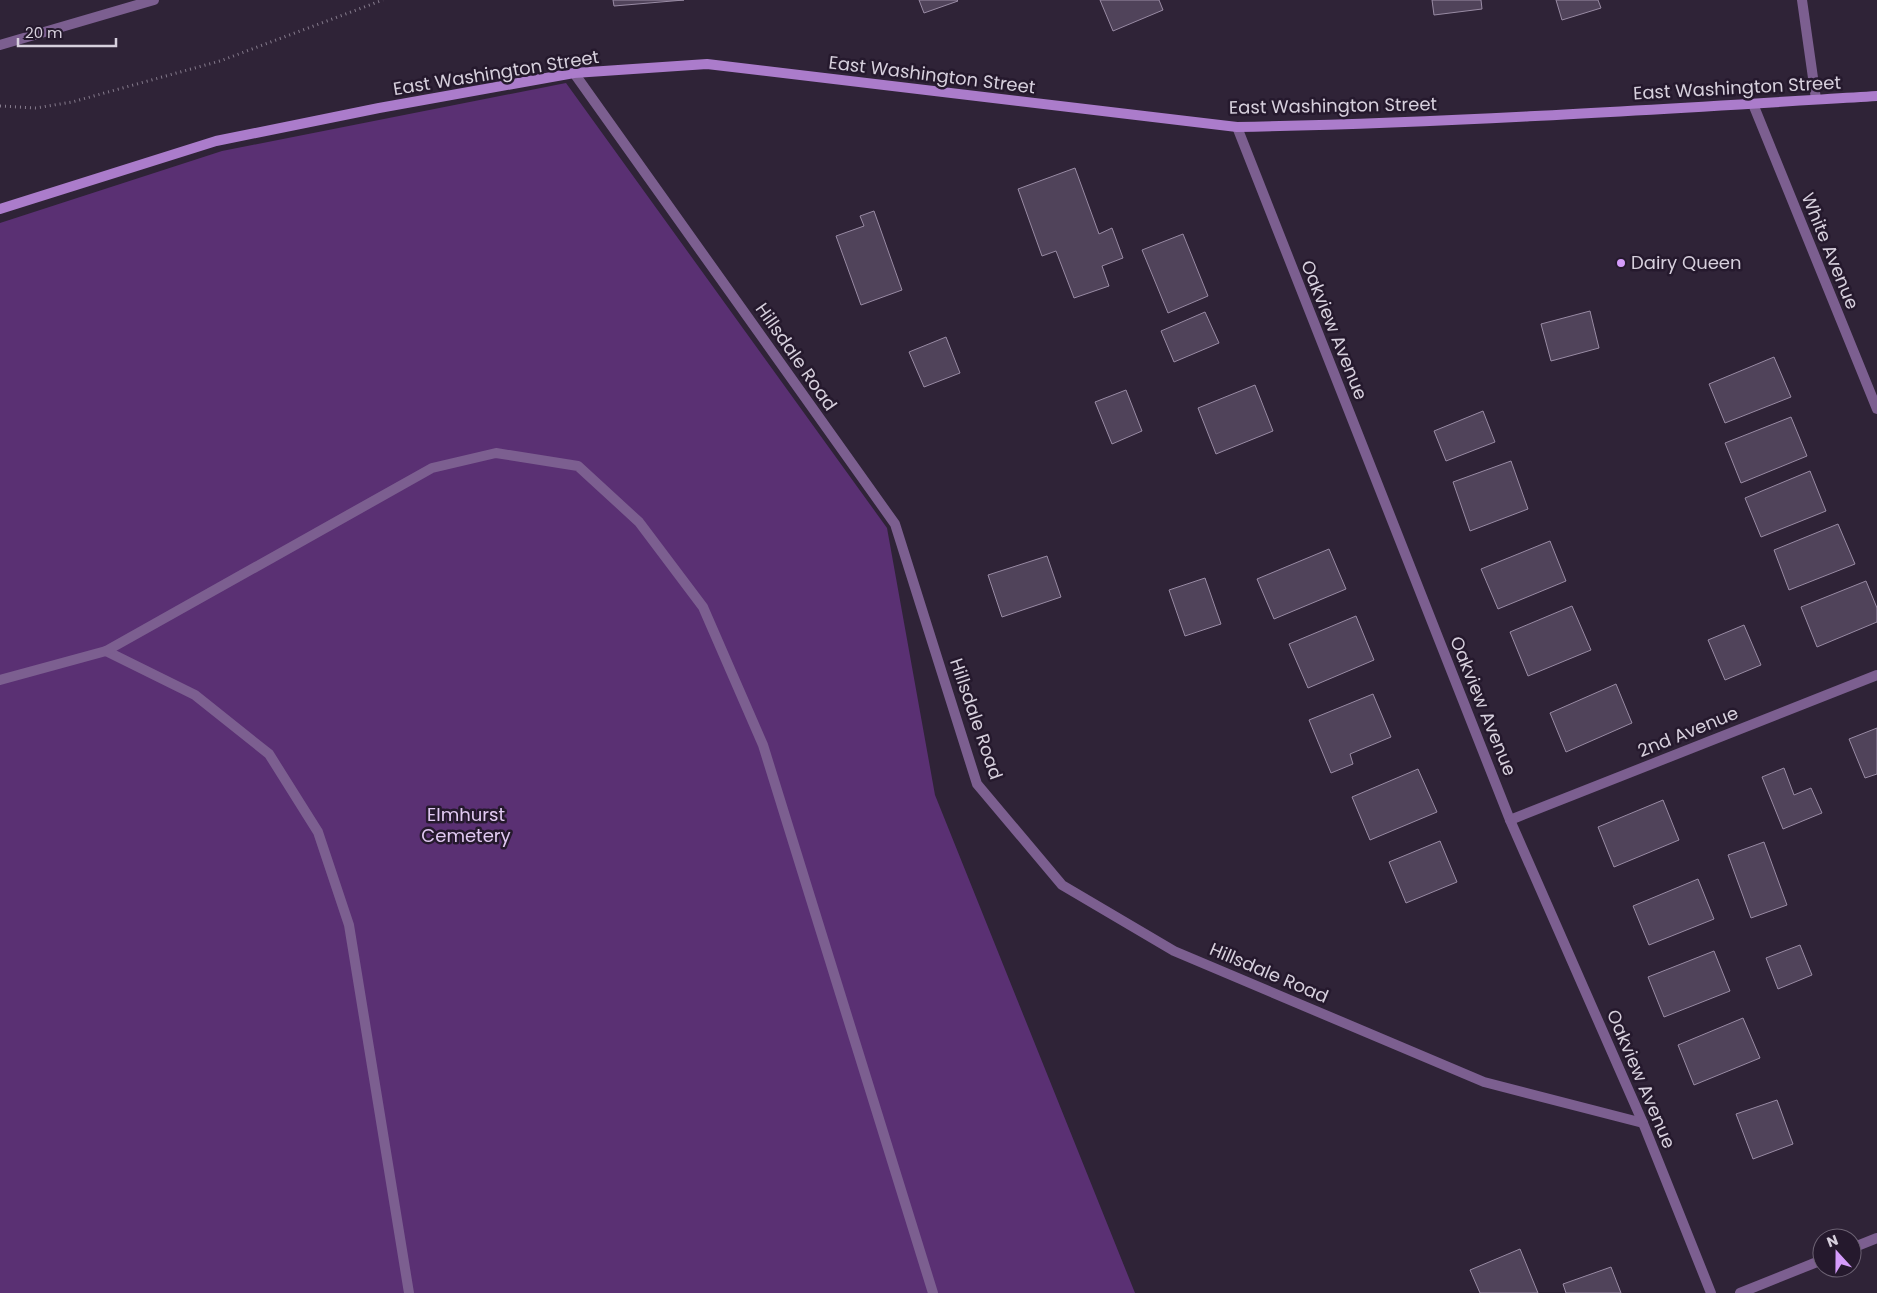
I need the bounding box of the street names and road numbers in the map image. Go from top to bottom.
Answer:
street label: East Washington Street [391,44,601,101]
street label: East Washington Street [827,49,1037,100]
street label: East Washington Street [1632,70,1842,105]
street label: East Washington Street [1229,91,1437,120]
street label: White Avenue [1796,189,1865,313]
street label: Oakview Avenue [1295,256,1374,403]
street label: Hillsdale Road [750,298,843,416]
street label: Oakview Avenue [1444,632,1523,779]
street label: Hillsdale Road [944,655,1009,783]
street label: 2nd Avenue [1634,700,1742,763]
street label: Hillsdale Road [1206,936,1332,1009]
street label: Oakview Avenue [1601,1006,1682,1152]

